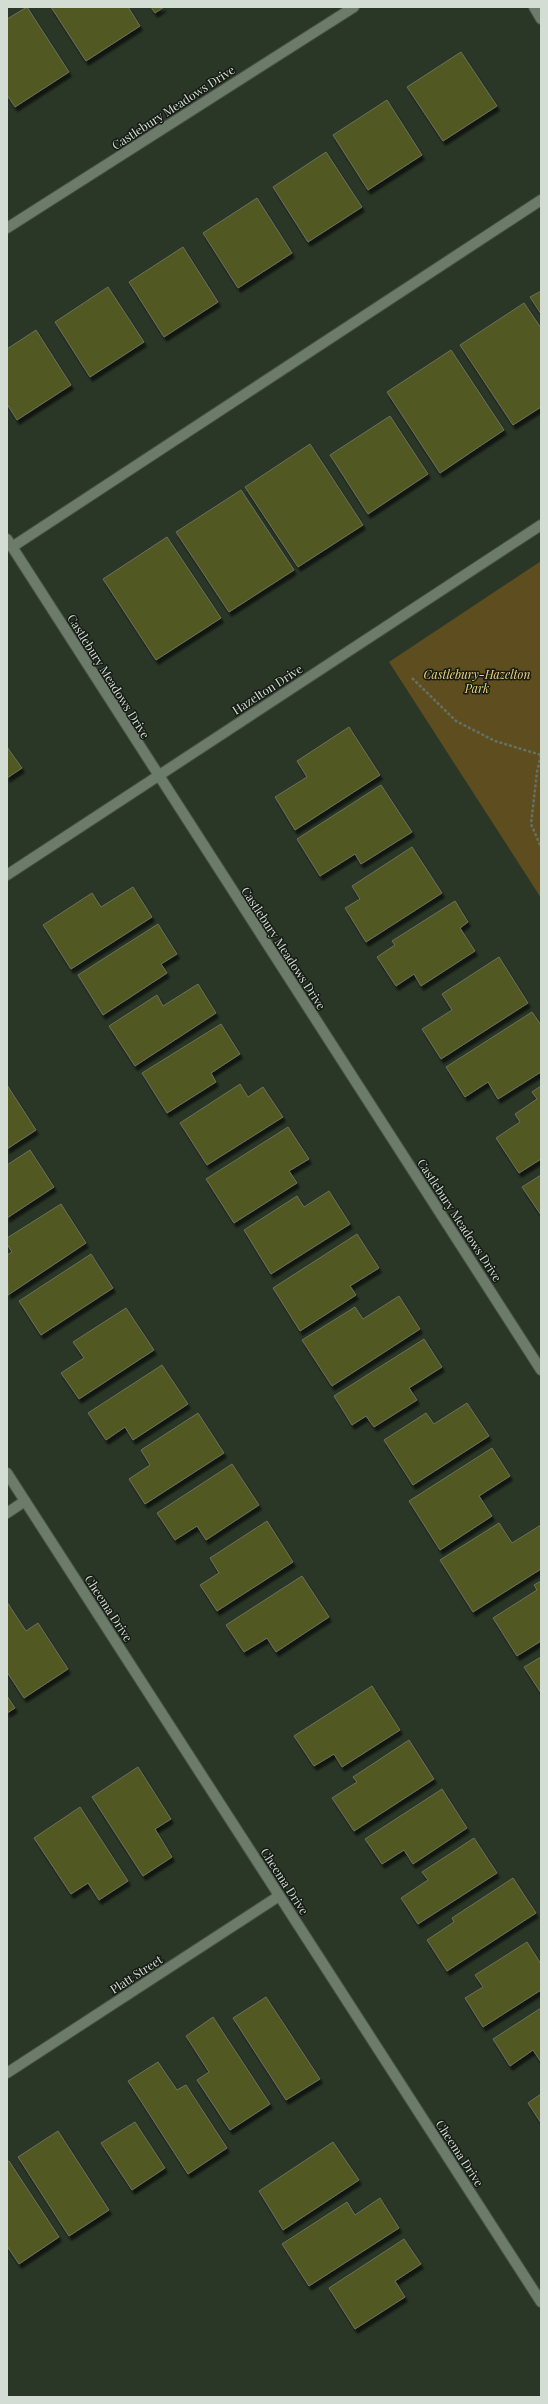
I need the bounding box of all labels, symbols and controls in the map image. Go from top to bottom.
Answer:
street label: Castlebury Meadows Drive [108,61,238,153]
street label: Castlebury Meadows Drive [64,611,154,741]
street label: Hazelton Drive [229,660,305,718]
park label: Castlebury-Hazelton Park [424,666,530,696]
street label: Castlebury Meadows Drive [238,883,330,1013]
street label: Castlebury Meadows Drive [414,1155,506,1285]
street label: Cheema Drive [82,1572,136,1644]
street label: Cheema Drive [258,1845,312,1917]
street label: Platt Street [107,1951,166,1997]
street label: Cheema Drive [433,2117,487,2189]

